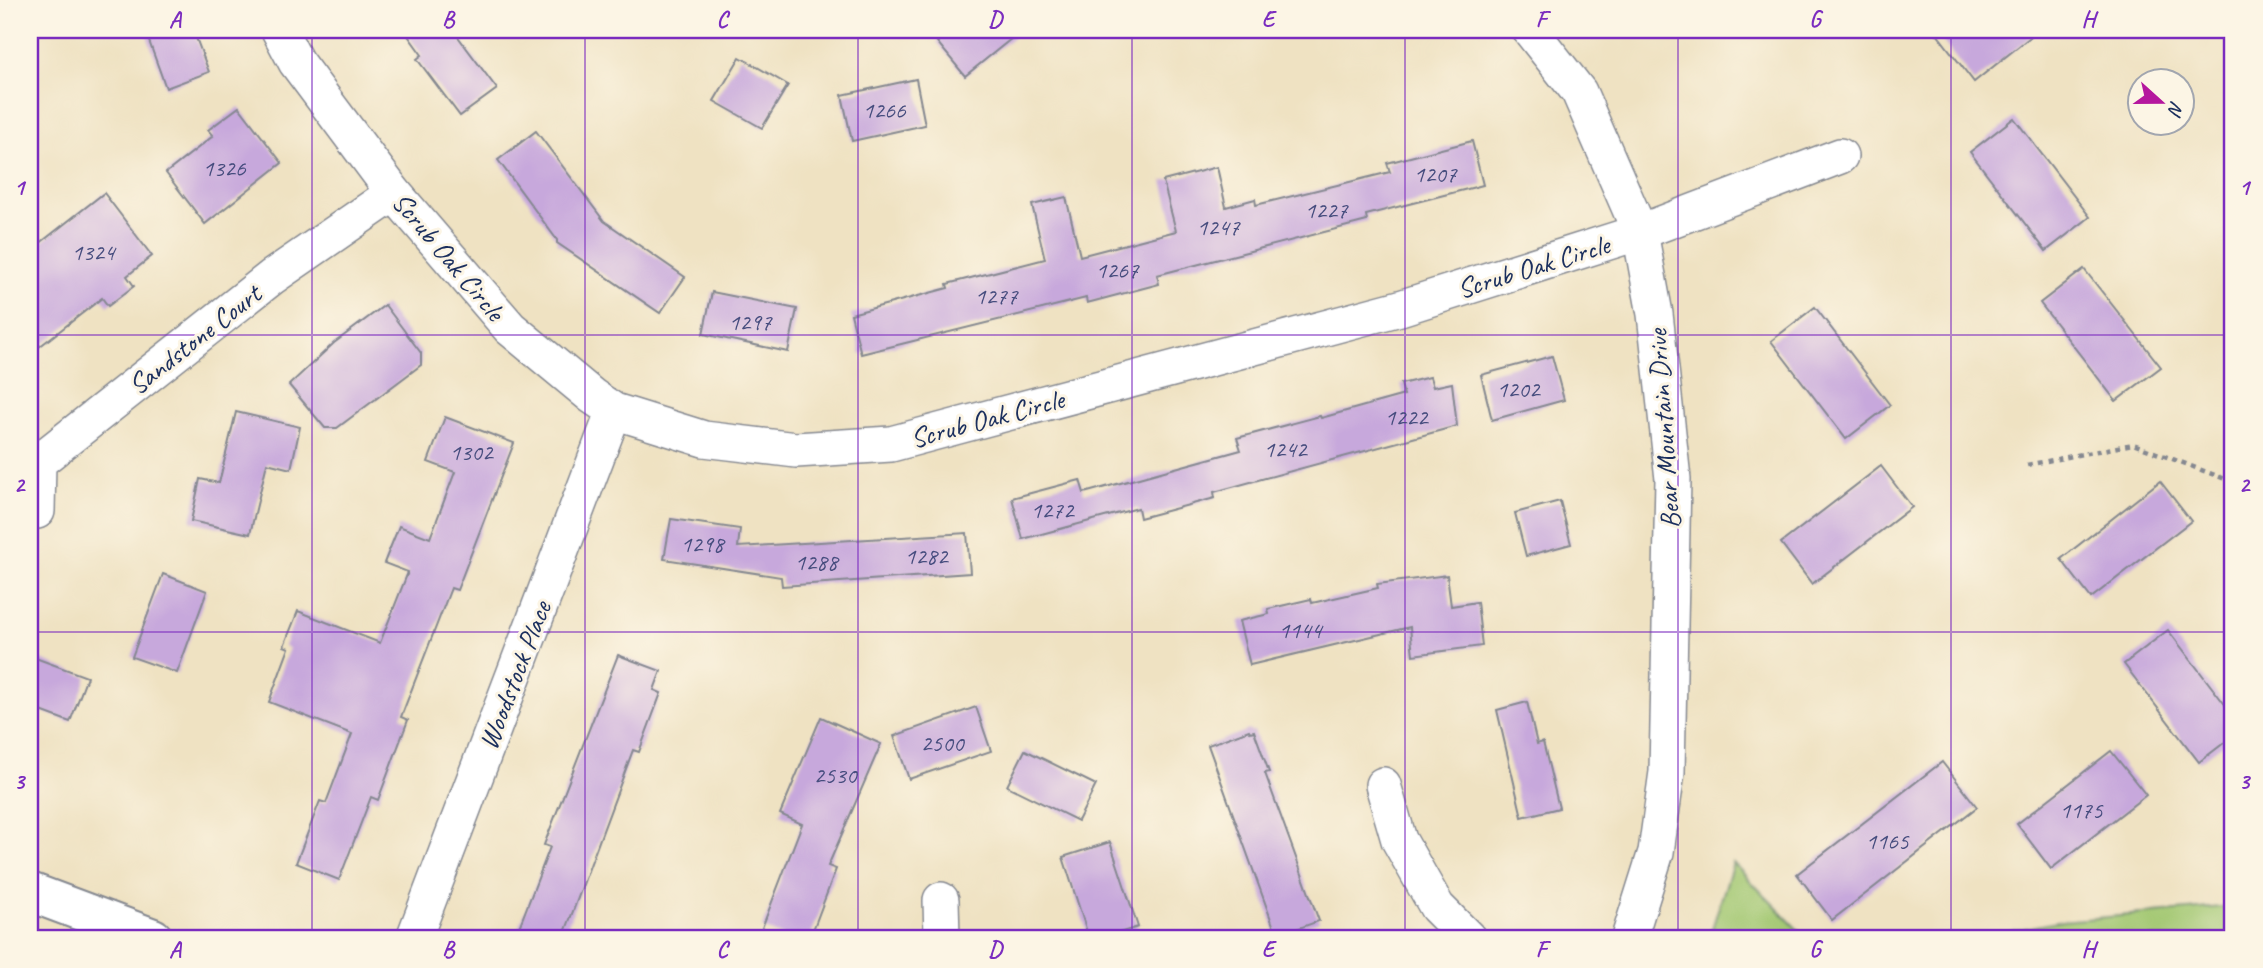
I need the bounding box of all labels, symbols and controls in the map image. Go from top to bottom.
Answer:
text: A [169,5,183,34]
text: B [442,5,456,34]
text: C [717,5,731,34]
text: D [988,5,1004,34]
text: E [1262,5,1278,34]
text: F [1536,5,1552,34]
text: G [1809,5,1824,34]
text: H [2081,5,2099,34]
north arrow [2126,66,2196,136]
house number: 1266 [862,95,907,125]
text: N [2161,98,2189,121]
house number: 1326 [202,153,247,183]
house number: 1207 [1413,159,1458,189]
text: 1 [14,173,27,202]
text: 1 [2239,173,2252,202]
street label: Scrub Oak Circle [385,185,514,329]
house number: 1227 [1304,195,1349,225]
house number: 1247 [1196,212,1241,242]
street label: Scrub Oak Circle [1453,226,1615,306]
house number: 1324 [71,237,117,267]
house number: 1267 [1095,255,1140,285]
street label: Sandstone Court [121,275,270,402]
house number: 1277 [974,281,1019,311]
house number: 1297 [728,307,773,337]
street label: Bear Mountain Drive [1639,326,1688,530]
house number: 1202 [1496,374,1542,404]
street label: Scrub Oak Circle [907,381,1069,456]
house number: 1222 [1384,402,1430,432]
house number: 1242 [1263,434,1309,464]
house number: 1302 [449,437,495,467]
text: 2 [14,470,27,499]
text: 2 [2239,470,2252,499]
house number: 1272 [1030,495,1076,525]
house number: 1298 [680,529,726,559]
house number: 1282 [904,541,950,571]
house number: 1288 [794,547,840,577]
street label: Woodstock Place [470,595,559,754]
house number: 1144 [1278,615,1324,645]
house number: 2500 [920,728,966,758]
house number: 2530 [813,760,859,790]
text: 3 [14,767,27,796]
text: 3 [2239,767,2252,796]
house number: 1175 [2059,795,2104,825]
house number: 1165 [1865,826,1910,856]
text: A [169,935,183,964]
text: B [442,935,456,964]
text: C [717,935,731,964]
text: D [988,935,1004,964]
text: E [1262,935,1278,964]
text: F [1536,935,1552,964]
text: G [1809,935,1824,964]
text: H [2081,935,2099,964]

